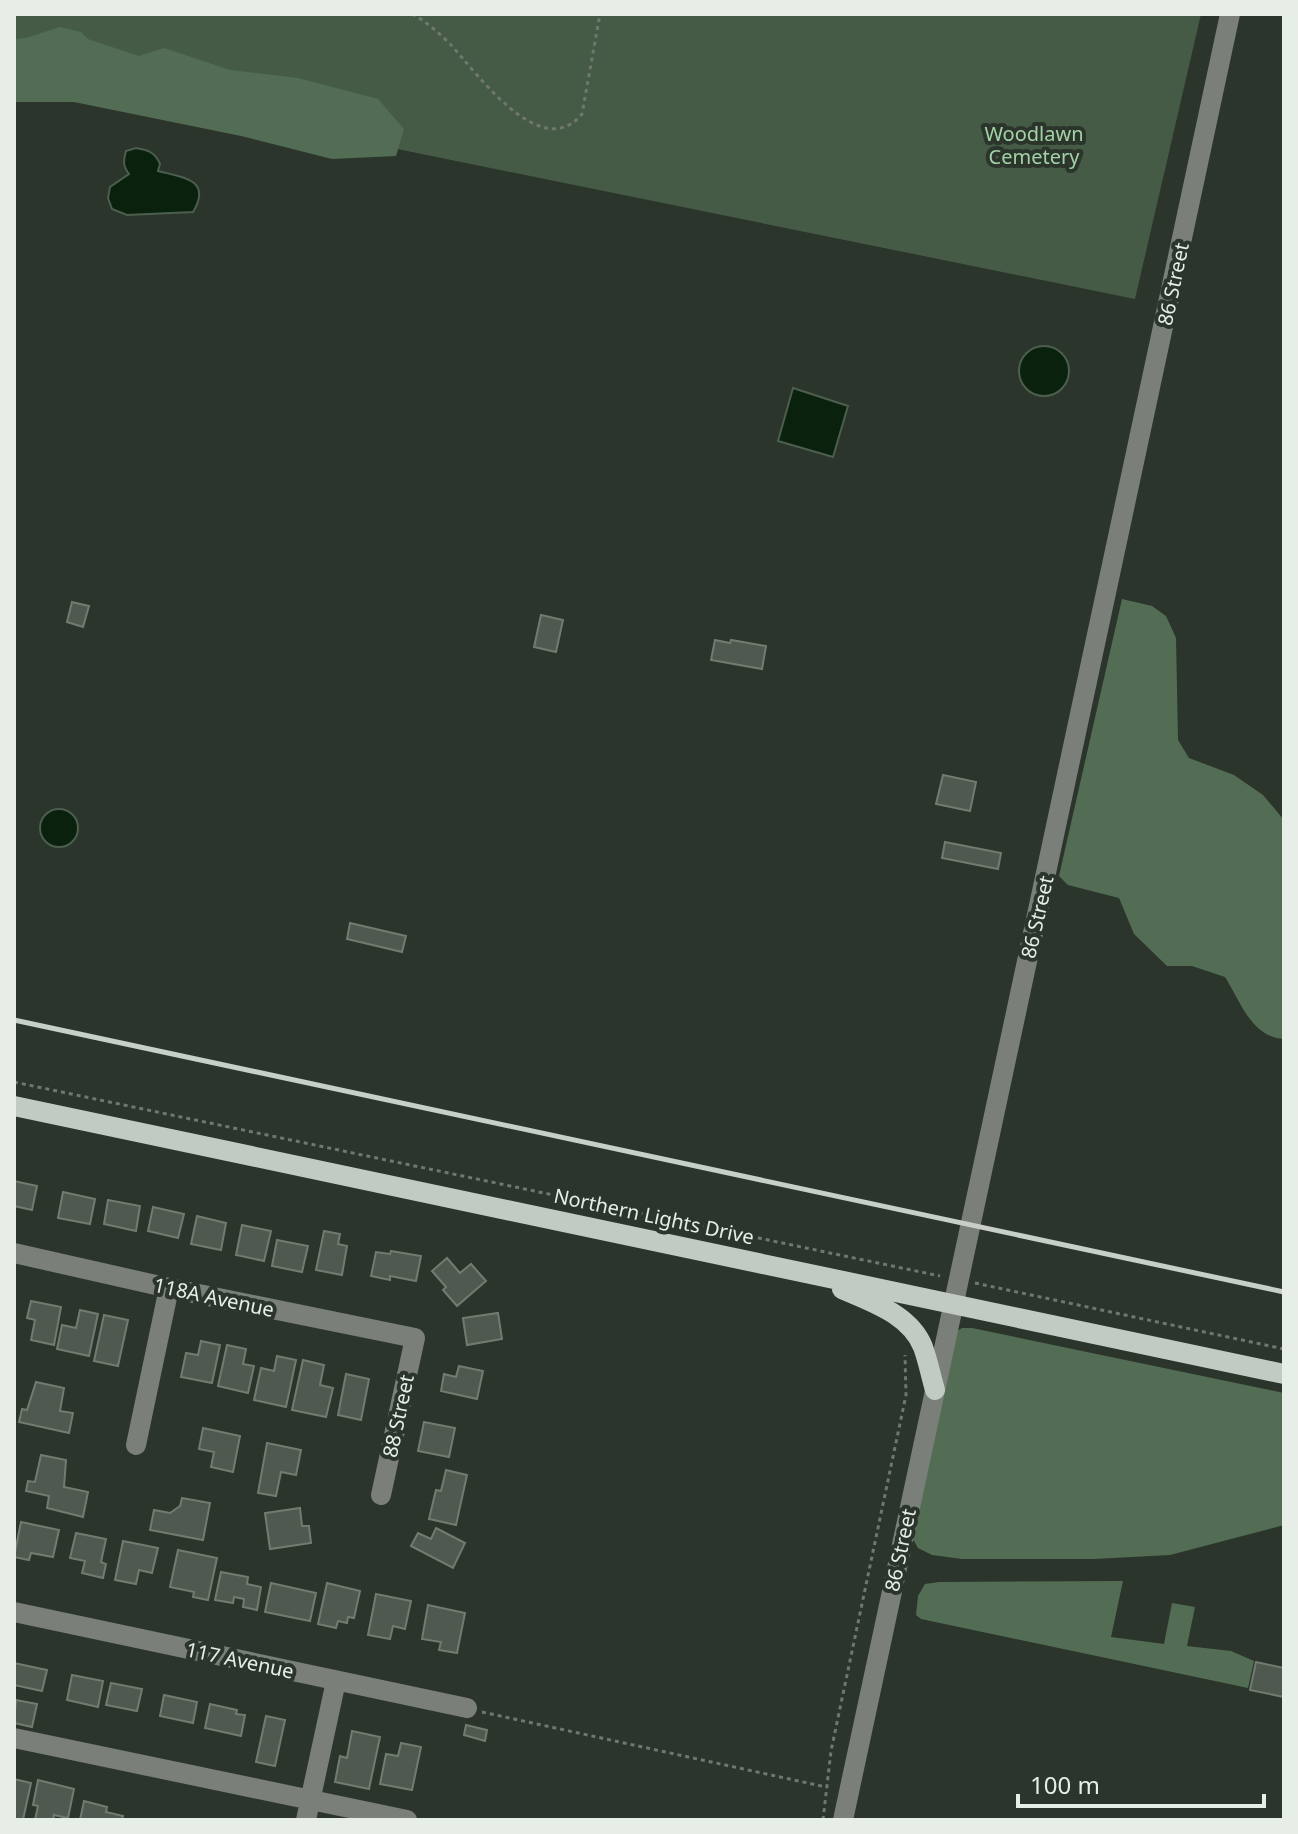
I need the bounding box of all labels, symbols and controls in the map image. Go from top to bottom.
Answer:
park label: Woodlawn Cemetery [984,120,1084,170]
street label: 86 Street [1151,240,1195,328]
street label: 86 Street [1014,873,1060,961]
street label: Northern Lights Drive [551,1182,757,1250]
street label: 118A Avenue [151,1271,277,1323]
street label: 88 Street [376,1372,420,1460]
street label: 86 Street [878,1506,922,1594]
street label: 117 Avenue [184,1635,296,1685]
scale bar [1018,1758,1264,1808]
text: 100 m [1030,1768,1100,1801]

